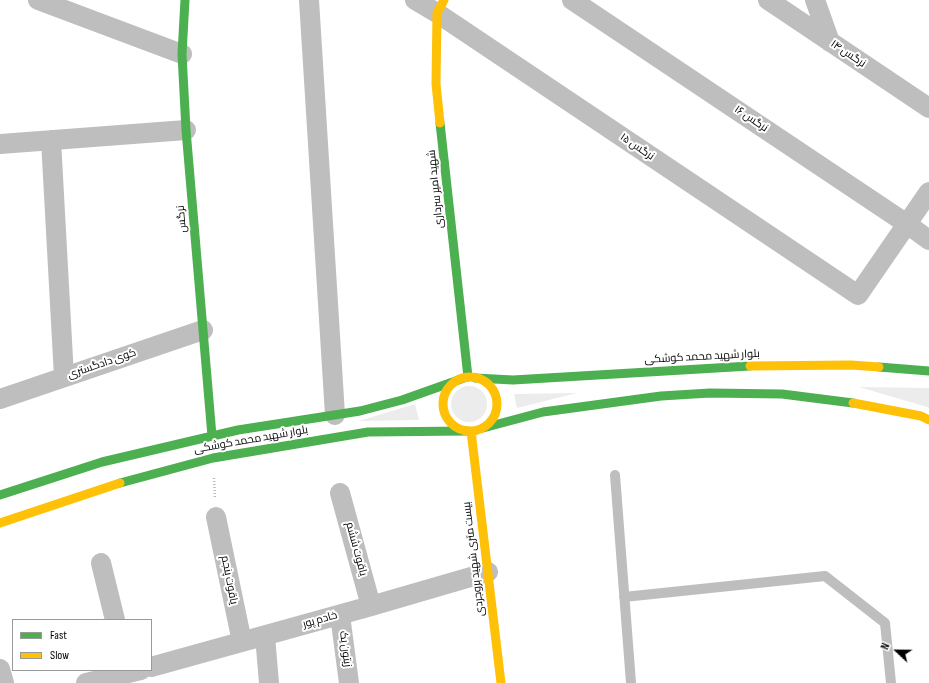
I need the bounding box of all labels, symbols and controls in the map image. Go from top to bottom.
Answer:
street label: نرگس ۱۴ [828,37,868,71]
street label: نرگس ۱۶ [732,103,770,135]
street label: نرگس ۱۵ [617,131,657,163]
street label: شهید امیر سرداری [425,149,447,229]
street label: نرگس [174,205,190,233]
street label: کوی دادگستری [66,346,138,382]
street label: بلوار شهید محمد کوشکی [644,347,760,367]
street label: بلوار شهید محمد کوشکی [193,423,309,457]
street label: بیست متری شهید بروجردی [460,501,488,617]
street label: یاقوت ششم [342,521,370,577]
street label: یاقوت پنجم [218,554,240,606]
street label: خادم پور [301,609,339,631]
legend [12,619,152,671]
text: Fast [50,628,67,643]
street label: زیتون یک [336,630,354,668]
north arrow [877,631,917,671]
text: N [878,641,893,651]
text: Slow [50,648,69,663]

